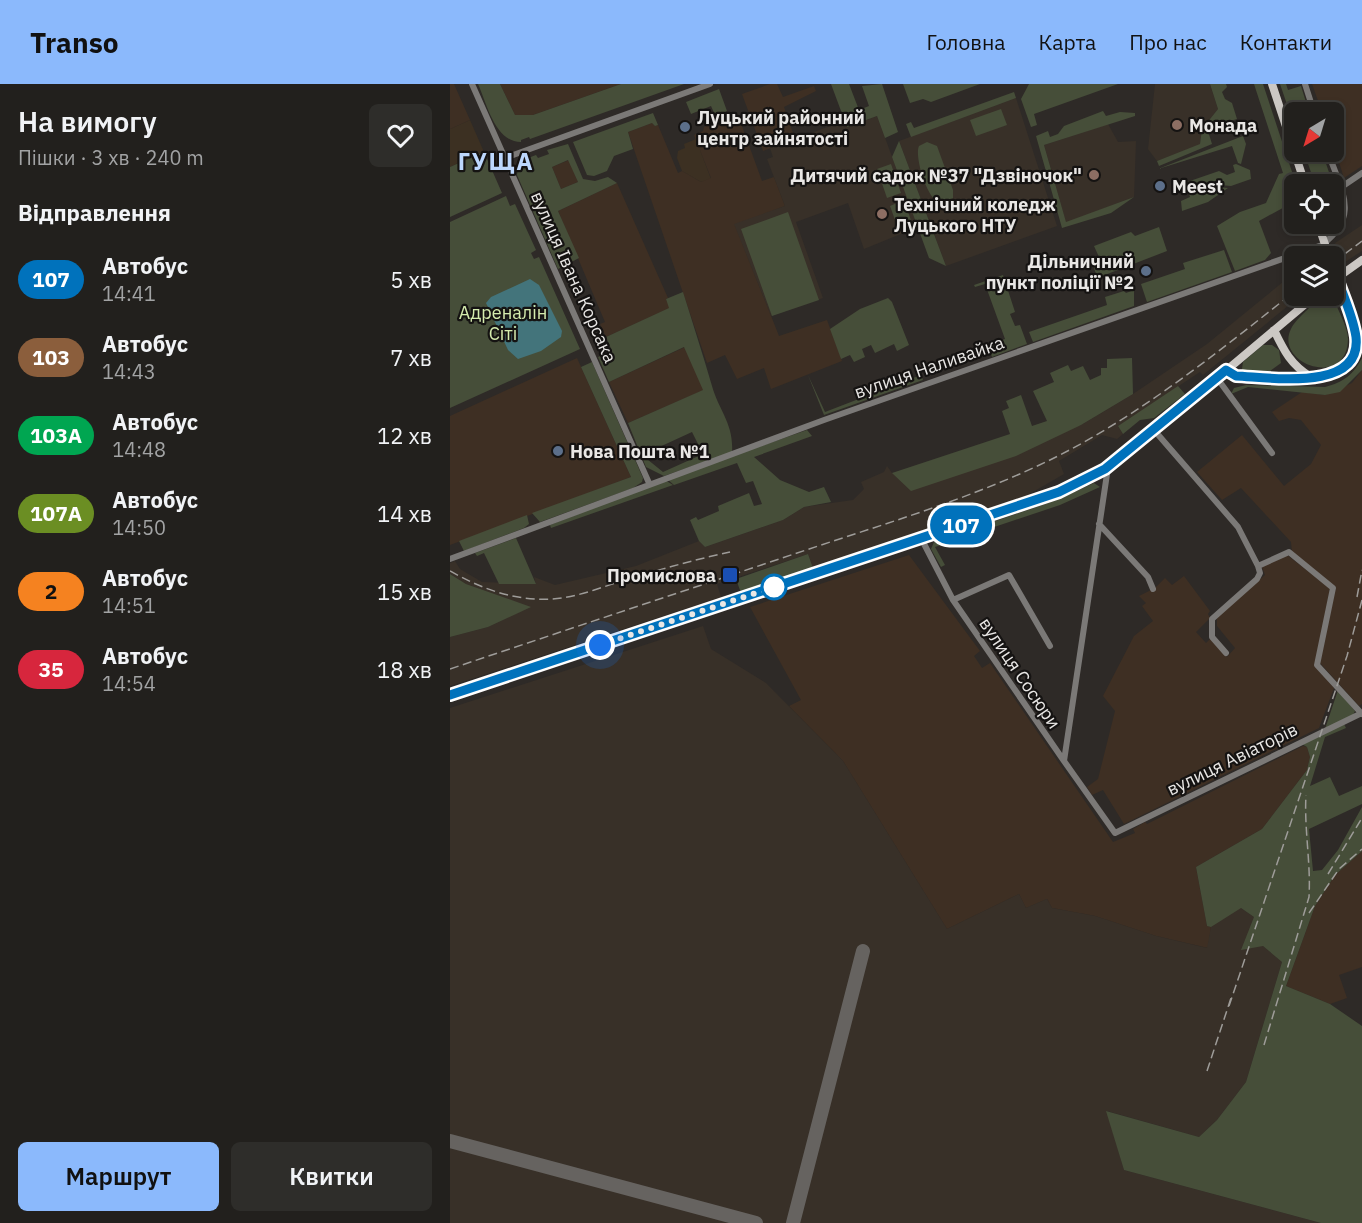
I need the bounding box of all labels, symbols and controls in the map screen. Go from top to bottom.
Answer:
text: Transo [30,24,119,61]
text: Головна [927,28,1005,56]
text: Карта [1038,28,1096,56]
text: Про нас [1129,28,1207,56]
text: Контакти [1240,28,1332,56]
north arrow [1284,102,1344,162]
map controls [1284,102,1344,306]
text: На вимогу [18,103,157,140]
button: heart [369,104,432,167]
place label: Луцький районний центр зайнятості [697,106,865,150]
place label: Монада [1189,114,1257,137]
marker: Монада [1170,118,1184,132]
marker: Луцький районний центр зайнятості [678,120,692,134]
text: Пішки · 3 хв · 240 m [18,144,204,171]
district label: ГУЩА [458,145,534,177]
place label: Дитячий садок №37 "Дзвіночок" [790,164,1082,187]
marker: Дитячий садок №37 "Дзвіночок" [1087,168,1101,182]
button: locate [1284,174,1344,234]
place label: Meest [1172,175,1223,198]
marker: Meest [1153,179,1167,193]
street label: вулиця Івана Корсака [526,188,622,367]
place label: Технічний коледж Луцького НТУ [894,193,1056,237]
text: Відправлення [18,198,171,227]
marker: Технічний коледж Луцького НТУ [875,207,889,221]
button: layers [1284,246,1344,306]
place label: Дільничний пункт поліції №2 [986,250,1134,294]
text: Автобус [102,251,188,280]
marker: Дільничний пункт поліції №2 [1139,264,1153,278]
text: 107 [32,265,70,293]
text: 5 хв [390,265,432,294]
text: 14:41 [102,280,156,307]
park label: Адреналін Сіті [459,301,547,345]
text: Автобус [102,329,188,358]
street label: вулиця Наливайка [851,330,1007,403]
text: 103 [32,343,70,371]
text: 7 хв [390,343,432,372]
text: 14:43 [102,358,156,385]
text: Автобус [112,407,198,436]
text: 103А [30,421,82,449]
text: 12 хв [377,421,432,450]
text: 14:48 [112,436,166,463]
place label: Нова Пошта №1 [570,440,709,463]
marker: Нова Пошта №1 [551,444,565,458]
text: Автобус [112,485,198,514]
text: 107А [30,499,82,527]
text: 14 хв [377,499,432,528]
line badge: 107 [926,506,996,544]
text: 107 [942,511,980,539]
text: 14:50 [112,514,166,541]
text: Автобус [102,563,188,592]
place label: Промислова [607,564,716,587]
marker: Промислова [721,566,739,584]
unlabelled marker [761,574,787,600]
text: 2 [45,577,57,605]
text: 15 хв [377,577,432,606]
text: 14:51 [102,592,156,619]
street label: вулиця Сосюри [974,613,1066,733]
your location [585,630,615,660]
text: Автобус [102,641,188,670]
text: 35 [38,655,64,683]
text: 18 хв [377,655,432,684]
text: 14:54 [102,670,156,697]
street label: вулиця Авіаторів [1163,717,1301,801]
button: Маршрут [18,1142,219,1211]
button: Квитки [231,1142,432,1211]

